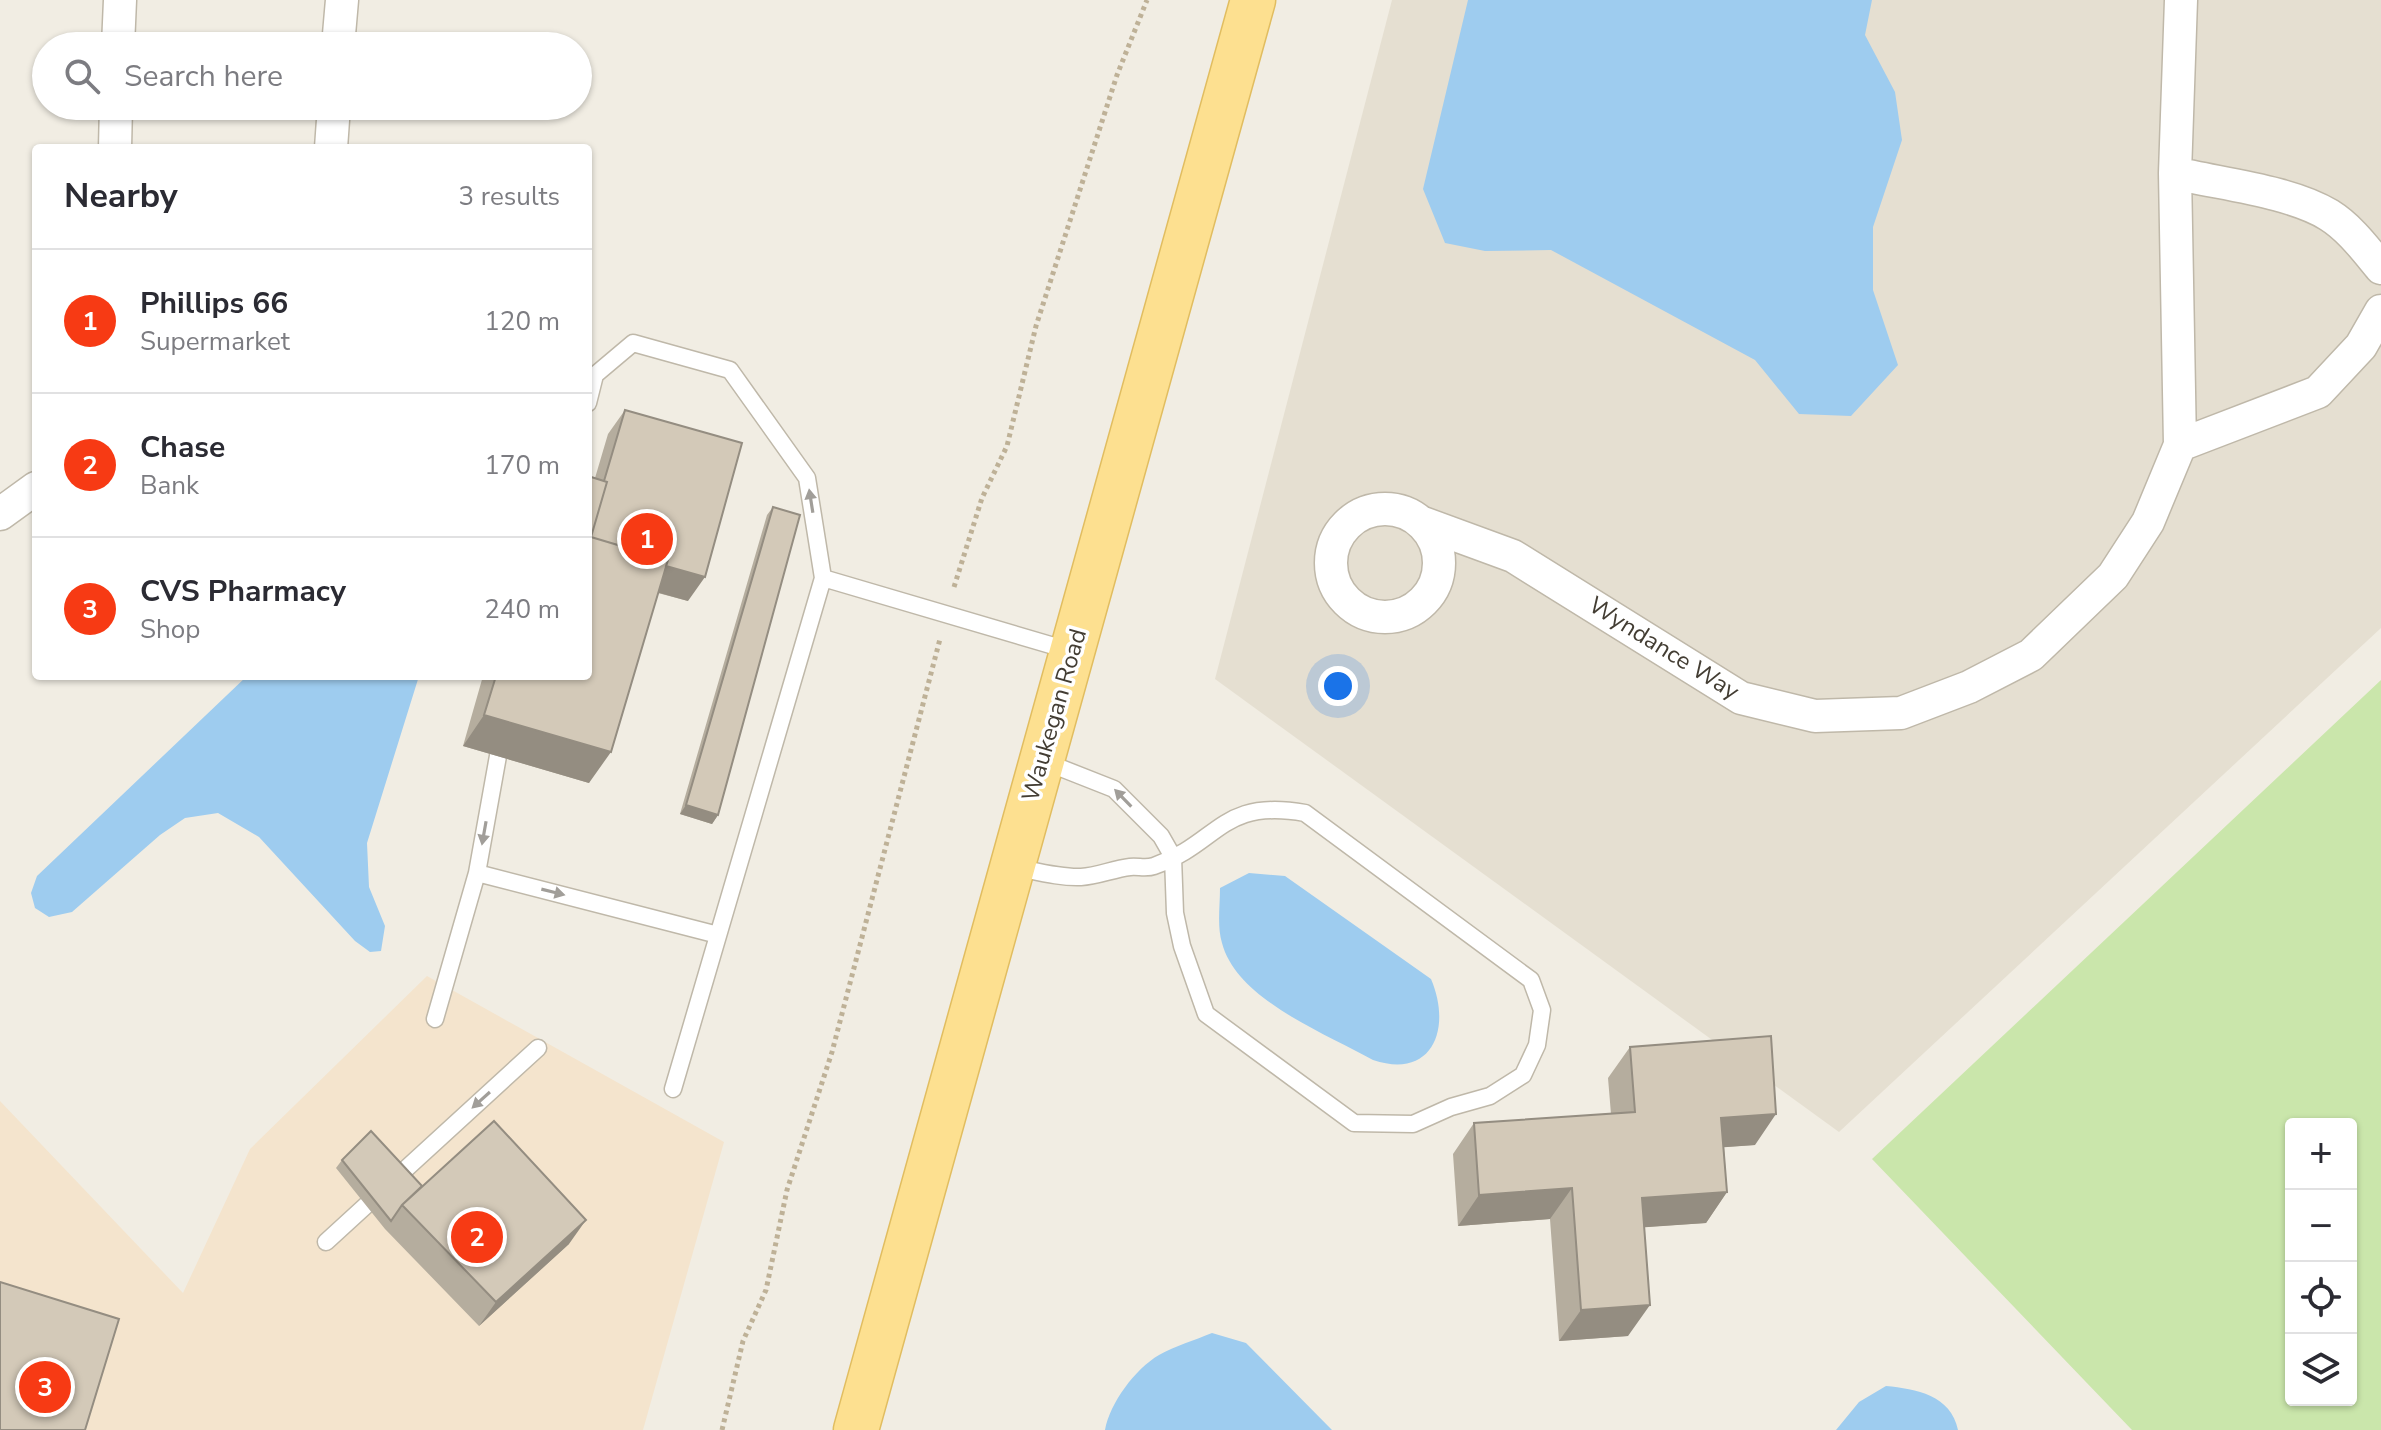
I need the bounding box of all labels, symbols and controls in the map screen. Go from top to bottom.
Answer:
search box [32,32,592,120]
icon: search [60,54,104,98]
text: Search here [124,56,283,97]
text: Nearby [64,173,178,219]
text: 3 results [459,179,560,214]
text: Phillips 66 [140,283,288,324]
text: 1 [82,304,98,339]
text: 120 m [484,304,560,339]
text: Supermarket [140,324,290,359]
text: Chase [140,427,225,468]
text: 2 [82,448,98,483]
text: 170 m [484,448,560,483]
text: Bank [140,468,199,503]
one-way arrow [804,488,817,513]
pin: 1 [621,509,673,569]
text: CVS Pharmacy [140,571,346,612]
street label: Wyndance Way [1583,589,1746,707]
text: 3 [82,592,98,627]
text: 240 m [484,592,560,627]
text: Shop [140,612,200,647]
street label: Waukegan Road [1014,625,1094,805]
your location [1318,666,1358,706]
one-way arrow [1114,789,1132,808]
one-way arrow [478,821,490,846]
one-way arrow [540,886,565,898]
one-way arrow [471,1091,490,1109]
map controls [2285,1118,2357,1406]
button: + [2285,1118,2357,1190]
button: − [2285,1190,2357,1262]
pin: 2 [451,1207,503,1267]
button: locate [2285,1262,2357,1334]
button: layers [2285,1334,2357,1406]
pin: 3 [19,1357,71,1417]

